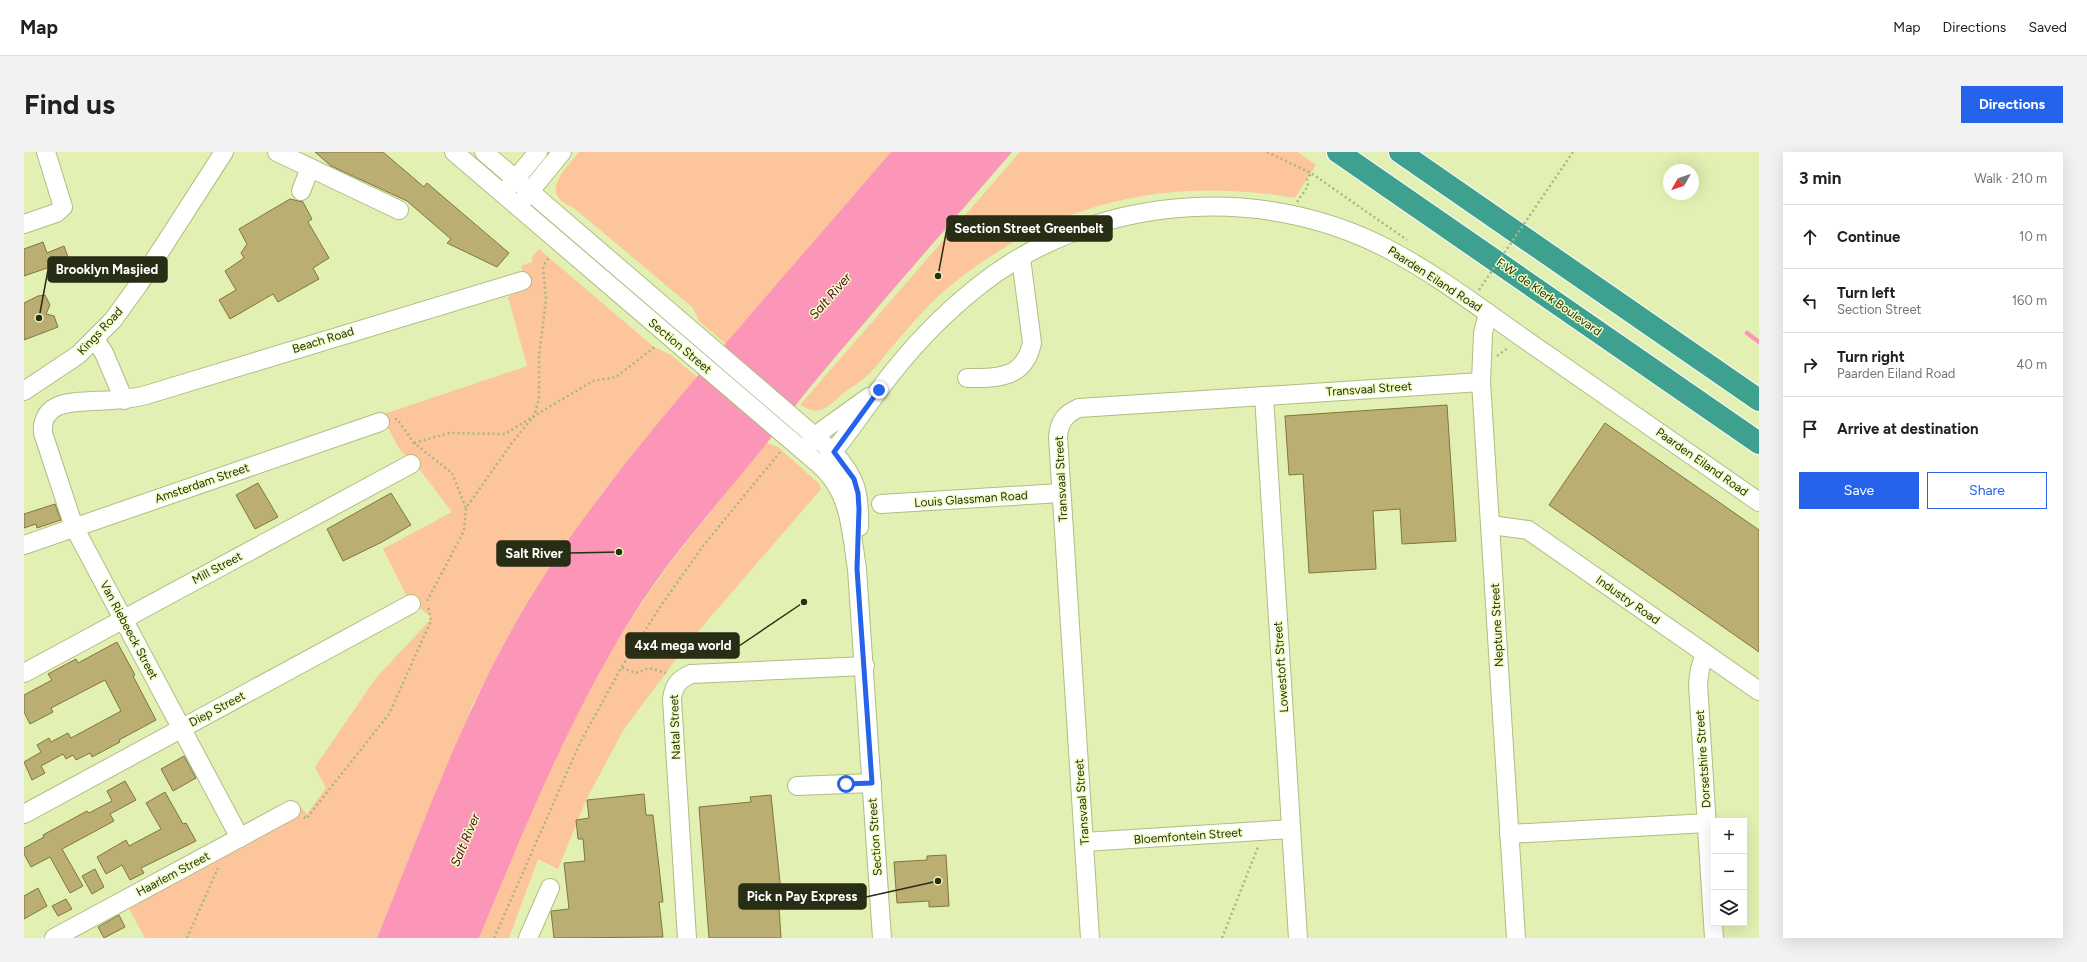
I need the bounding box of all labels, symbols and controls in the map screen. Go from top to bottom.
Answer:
text: Map [20,16,58,39]
text: Map [1893,19,1921,36]
text: Directions [1943,19,2006,36]
text: Saved [2028,19,2067,36]
button: Directions [1961,86,2063,123]
text: Find us [24,87,115,121]
north arrow [1663,164,1699,200]
text: 3 min [1799,168,1841,188]
text: Walk · 210 m [1974,171,2047,186]
callout: Section Street Greenbelt [947,216,1112,241]
text: Section Street Greenbelt [954,221,1104,236]
icon: ahead [1799,226,1821,248]
text: Continue [1837,228,1900,246]
text: 10 m [2019,229,2047,244]
street label: Paarden Eiland Road [1385,243,1485,315]
street label: F.W. de Klerk Boulevard [1494,255,1604,339]
callout: Brooklyn Masjied [48,257,167,282]
text: Brooklyn Masjied [56,262,158,277]
water label: Salt River [806,269,854,322]
text: Turn left [1837,284,1895,302]
icon: left [1799,290,1821,312]
text: 160 m [2012,293,2047,308]
text: Section Street [1837,302,1921,317]
street label: Kings Road [74,304,126,358]
street label: Section Street [646,316,715,377]
street label: Beach Road [290,324,356,356]
text: Turn right [1837,348,1905,366]
icon: right [1799,354,1821,376]
text: 40 m [2016,357,2047,372]
text: Paarden Eiland Road [1837,366,1955,381]
street label: Transvaal Street [1326,379,1413,399]
route end [870,381,888,399]
icon: arrive [1799,418,1821,440]
text: Arrive at destination [1837,420,1978,438]
street label: Paarden Eiland Road [1653,425,1751,499]
street label: Transvaal Street [1052,435,1070,522]
street label: Amsterdam Street [153,460,252,506]
button: Save [1799,472,1919,509]
button: Share [1927,472,2047,509]
street label: Louis Glassman Road [914,488,1028,510]
callout: Salt River [497,541,570,566]
text: Salt River [505,546,563,561]
street label: Mill Street [190,549,245,587]
street label: Industry Road [1593,573,1663,627]
street label: Van Riebeeck Street [97,578,161,682]
street label: Neptune Street [1488,582,1506,667]
street label: Lowestoft Street [1271,620,1291,713]
callout: 4x4 mega world [626,633,739,658]
text: 4x4 mega world [635,638,731,653]
street label: Diep Street [187,688,248,730]
street label: Natal Street [667,694,683,760]
street label: Dorsetshire Street [1693,709,1713,808]
street label: Transvaal Street [1072,758,1092,845]
route start [837,775,855,793]
street label: Section Street [865,797,885,876]
water label: Salt River [447,811,483,869]
map controls [1711,818,1747,926]
button: + [1711,818,1747,854]
street label: Bloemfontein Street [1133,825,1243,847]
street label: Haarlem Street [134,849,213,899]
button: − [1711,854,1747,890]
callout: Pick n Pay Express [739,884,866,909]
text: Pick n Pay Express [747,889,857,904]
button: layers [1711,890,1747,926]

